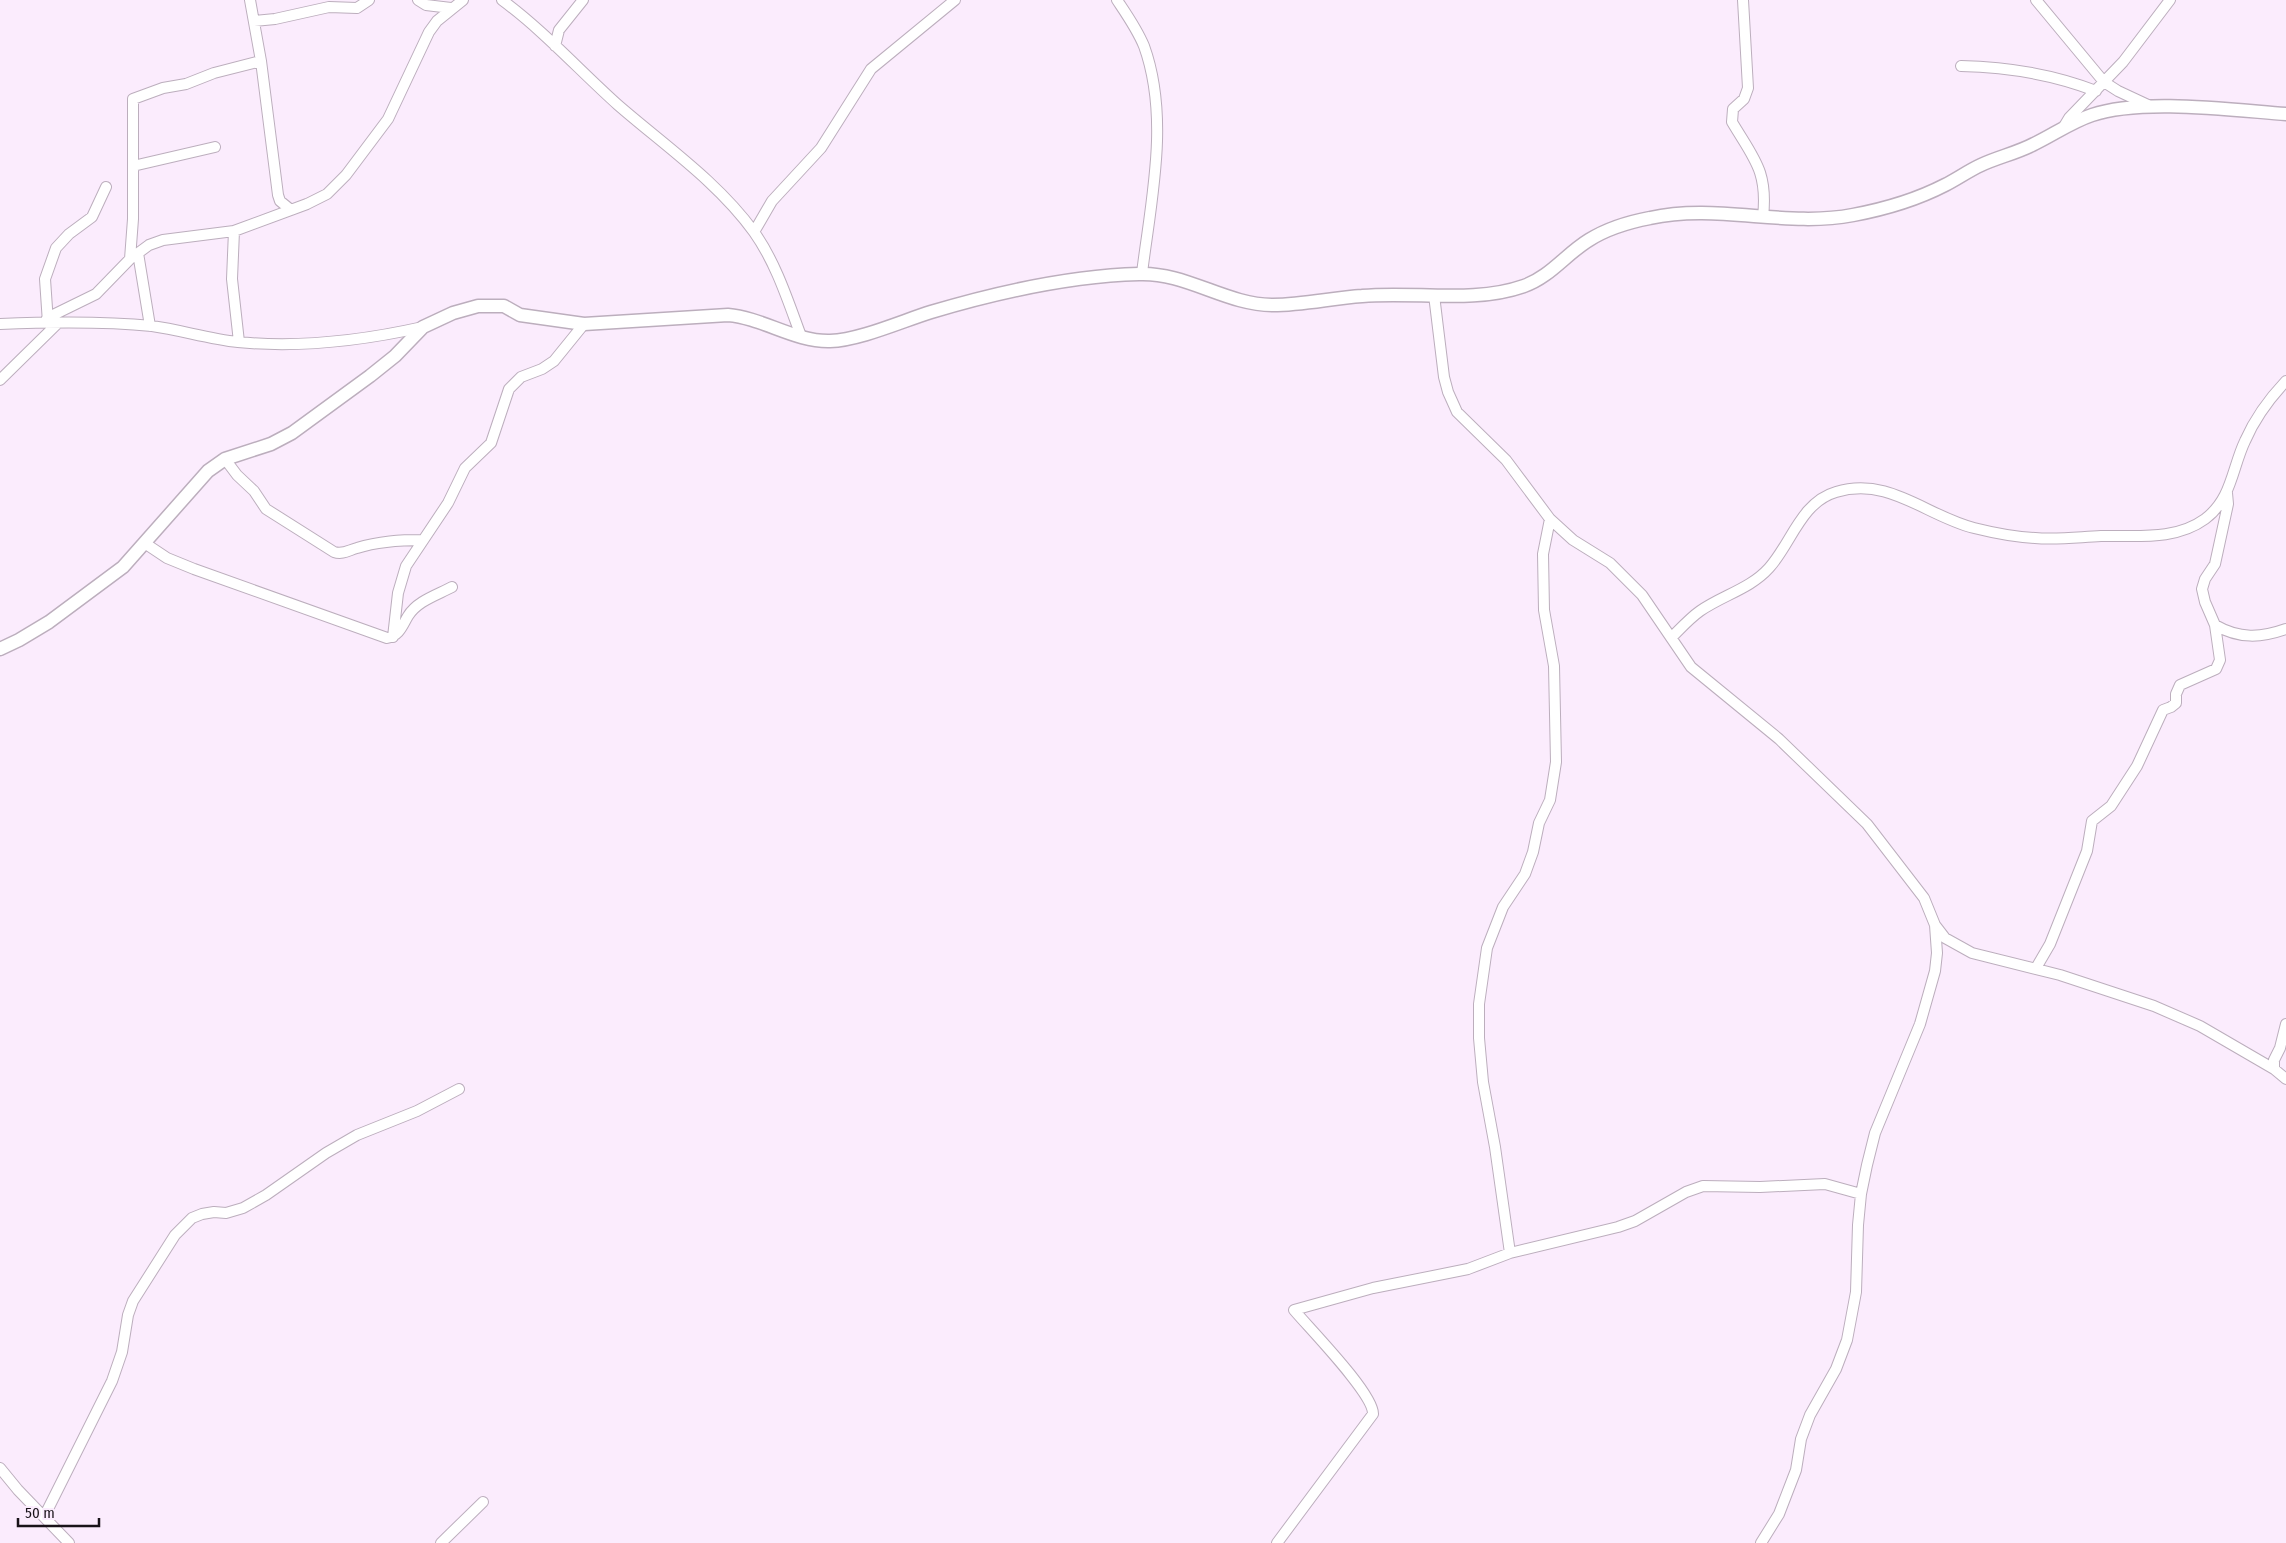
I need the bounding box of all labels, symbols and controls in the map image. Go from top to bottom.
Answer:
scale bar [18,1496,99,1528]
text: 50 m [25,1504,55,1522]

